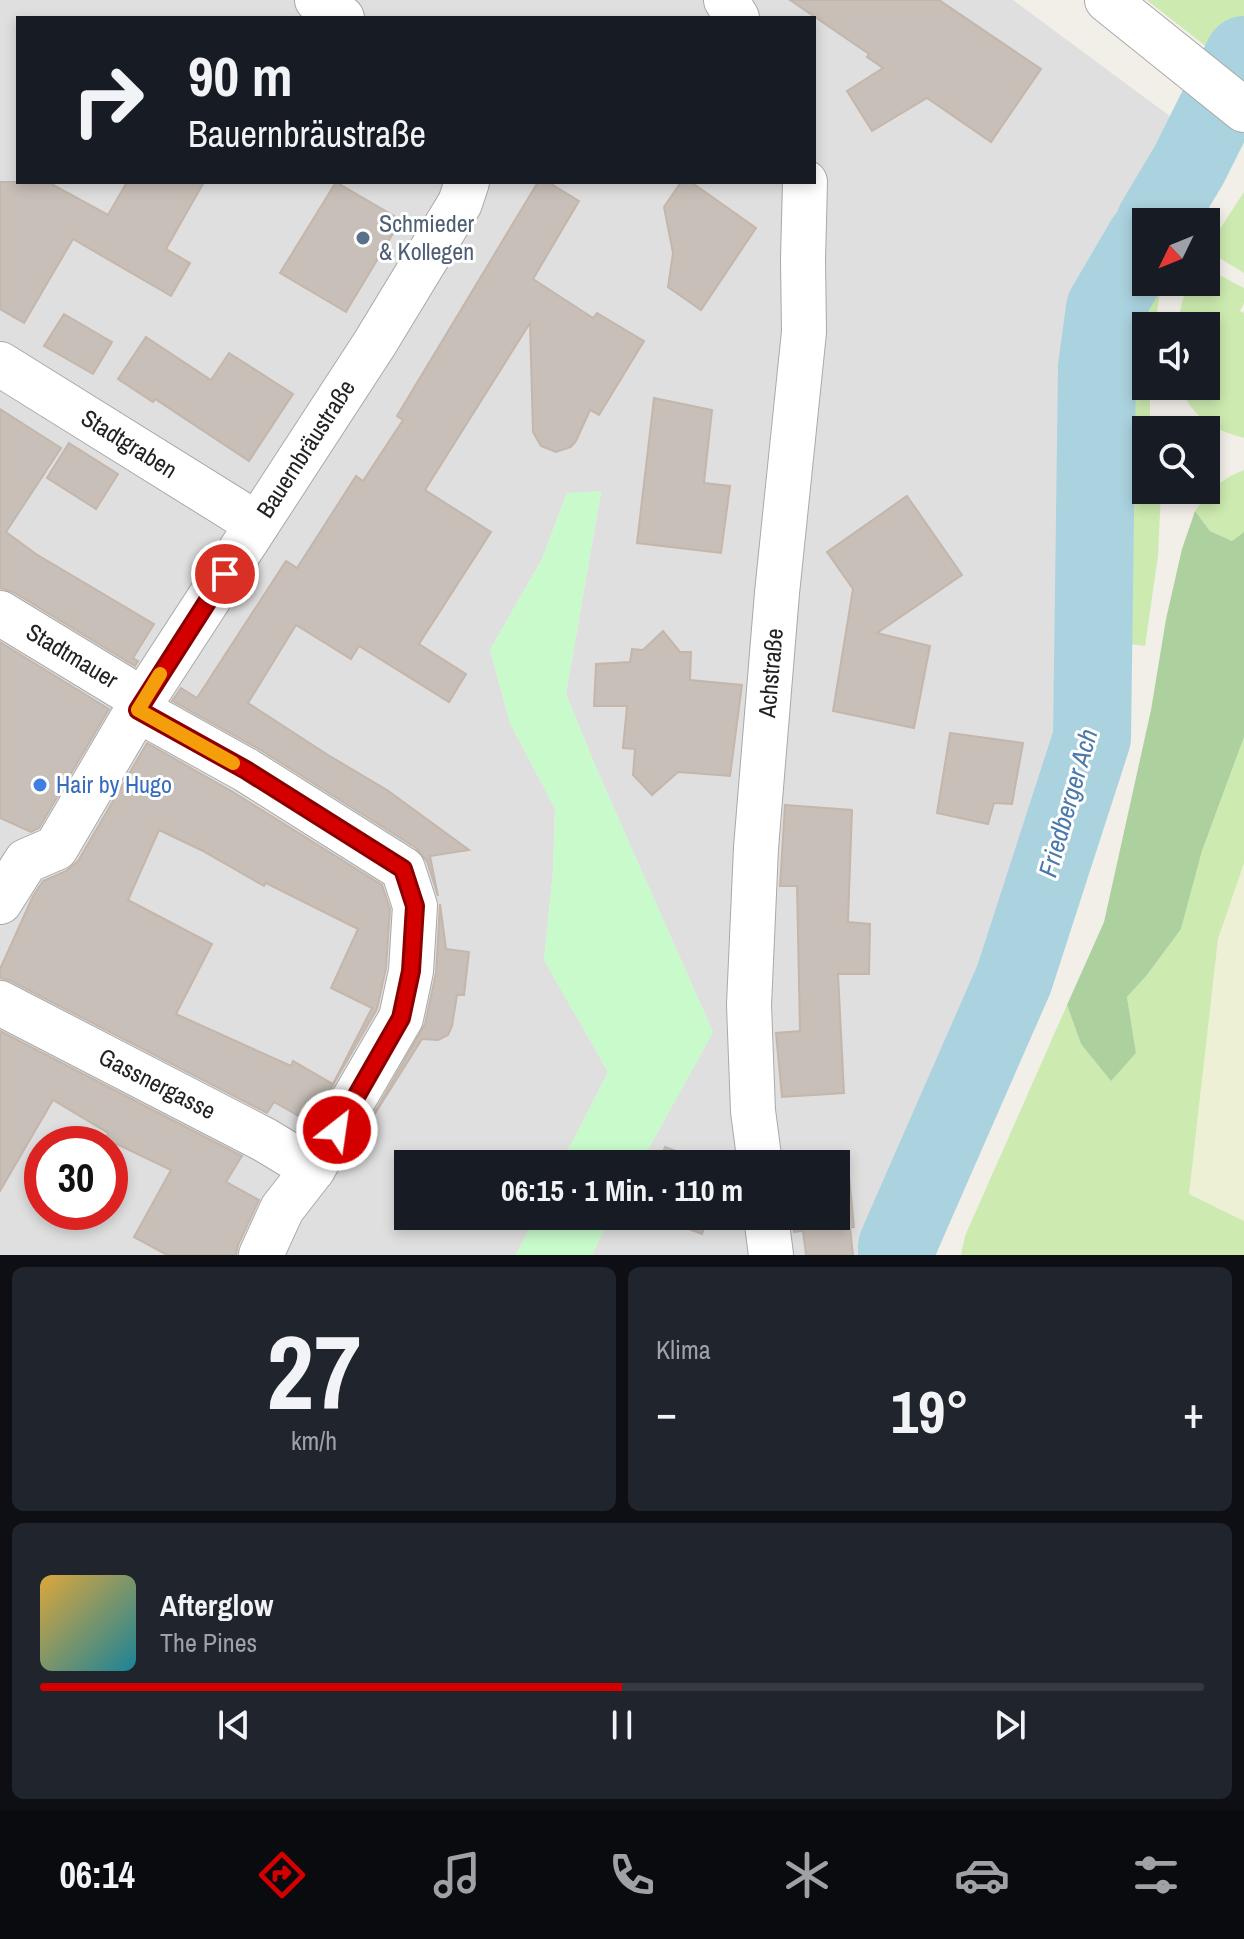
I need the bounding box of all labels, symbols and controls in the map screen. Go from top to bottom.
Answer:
text: 90 m [188,38,293,113]
icon: right [56,48,160,152]
text: Bauernbräustraße [188,110,426,158]
place label: Schmieder & Kollegen [379,207,475,267]
north arrow [1132,208,1220,296]
map controls [1132,208,1220,504]
marker: Schmieder & Kollegen [354,229,372,247]
button: sound [1132,312,1220,400]
street label: Bauernbräustraße [249,373,362,524]
street label: Stadtgraben [76,401,183,485]
button: search [1132,416,1220,504]
pin [191,540,259,608]
icon: arrive [203,552,247,596]
street label: Stadtmauer [21,615,125,695]
street label: Achstraße [750,627,790,720]
water label: Friedberger Ach [1030,725,1105,881]
place label: Hair by Hugo [56,768,172,800]
marker: Hair by Hugo [31,776,49,794]
street label: Gassnergasse [94,1040,221,1126]
position arrow [295,1088,379,1172]
speed limit sign: 30 [24,1126,128,1230]
text: 06:15 · 1 Min. · 110 m [501,1170,743,1210]
text: 27 [267,1301,361,1441]
text: Klima [656,1332,711,1367]
text: 19° [891,1371,969,1452]
text: − [656,1382,677,1442]
text: + [1183,1382,1204,1442]
text: km/h [291,1423,337,1458]
text: Afterglow [160,1585,273,1625]
text: The Pines [160,1625,257,1660]
icon: previous [212,1703,256,1747]
icon: pause [600,1703,644,1747]
icon: next [988,1703,1032,1747]
icon: directions [254,1847,310,1903]
icon: music [429,1847,485,1903]
icon: phone [604,1847,660,1903]
icon: climate [779,1847,835,1903]
icon: car [954,1847,1010,1903]
icon: filters [1128,1847,1184,1903]
text: 06:14 [59,1851,135,1899]

